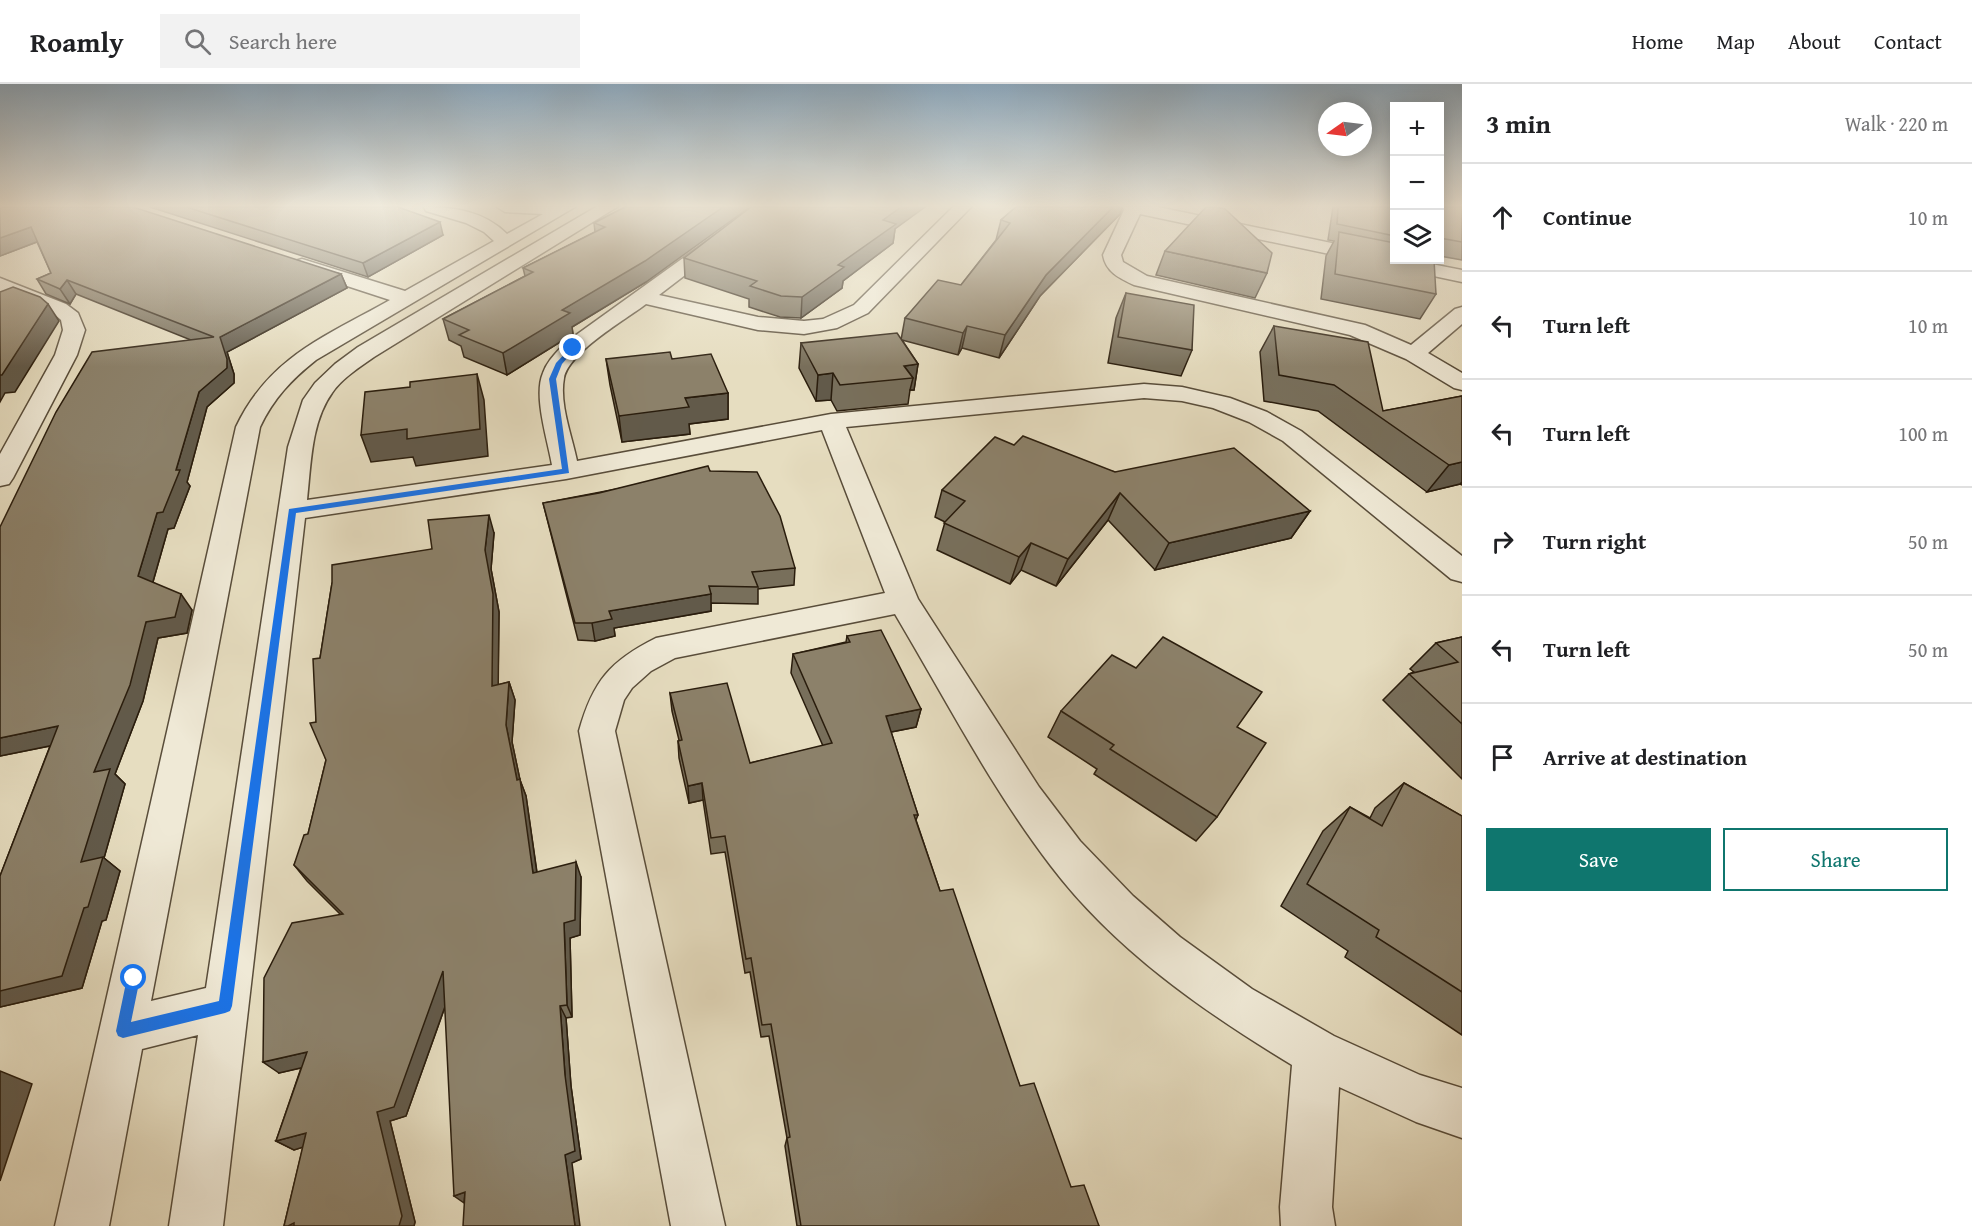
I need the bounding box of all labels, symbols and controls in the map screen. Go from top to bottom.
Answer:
search box [160,14,580,68]
text: Roamly [30,21,124,62]
icon: search [181,25,214,58]
text: Search here [229,25,337,57]
text: Home [1632,26,1683,57]
text: Map [1716,26,1755,57]
text: About [1788,26,1841,57]
text: Contact [1874,26,1942,57]
north arrow [1318,102,1372,156]
map controls [1390,102,1444,264]
button: + [1390,102,1444,156]
text: 3 min [1486,104,1551,143]
text: Walk · 220 m [1845,109,1948,138]
button: − [1390,156,1444,210]
icon: ahead [1486,201,1519,234]
text: Continue [1543,201,1632,233]
text: 10 m [1908,203,1948,232]
button: layers [1390,210,1444,264]
icon: left [1486,309,1519,342]
text: Turn left [1543,309,1630,341]
text: 10 m [1908,311,1948,340]
route end [559,334,585,360]
icon: left [1486,417,1519,450]
text: Turn left [1543,417,1630,449]
text: 100 m [1898,419,1948,448]
icon: right [1486,525,1519,558]
text: Turn right [1543,525,1646,557]
text: 50 m [1908,527,1948,556]
icon: left [1486,633,1519,666]
text: Turn left [1543,633,1630,665]
text: 50 m [1908,635,1948,664]
icon: arrive [1486,741,1519,774]
text: Arrive at destination [1543,741,1747,773]
button: Save [1486,828,1711,891]
button: Share [1723,828,1948,891]
route start [120,964,146,990]

